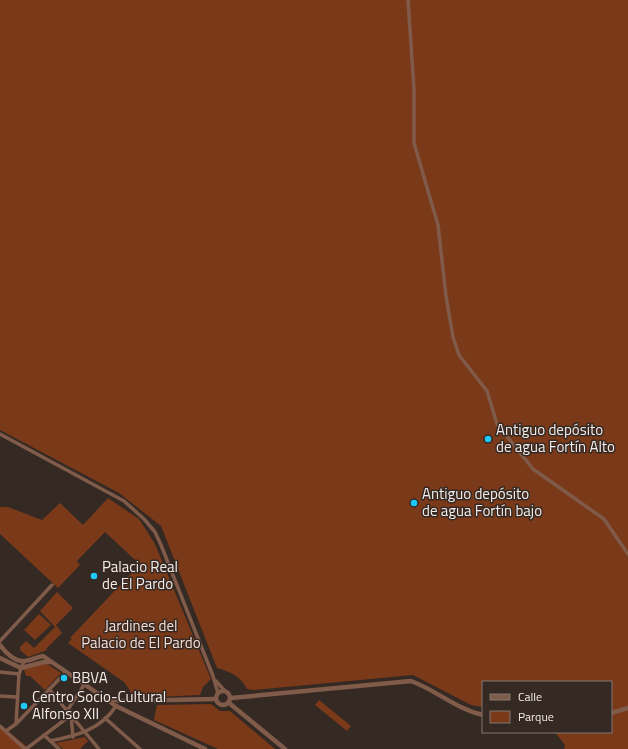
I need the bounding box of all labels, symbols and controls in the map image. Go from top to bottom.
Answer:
place label: Antiguo depósito de agua Fortín Alto [496,418,615,458]
marker: Antiguo depósito de agua Fortín Alto [483,434,493,444]
place label: Antiguo depósito de agua Fortín bajo [422,482,542,522]
marker: Antiguo depósito de agua Fortín bajo [409,498,419,508]
place label: Palacio Real de El Pardo [102,555,178,595]
marker: Palacio Real de El Pardo [89,571,99,581]
park label: Jardines del Palacio de El Pardo [81,614,201,654]
place label: BBVA [72,666,108,689]
marker: BBVA [59,673,69,683]
legend [482,681,612,733]
place label: Centro Socio-Cultural Alfonso XII [32,685,166,725]
text: Calle [518,687,542,706]
marker: Centro Socio-Cultural Alfonso XII [19,701,29,711]
text: Parque [518,707,554,726]

